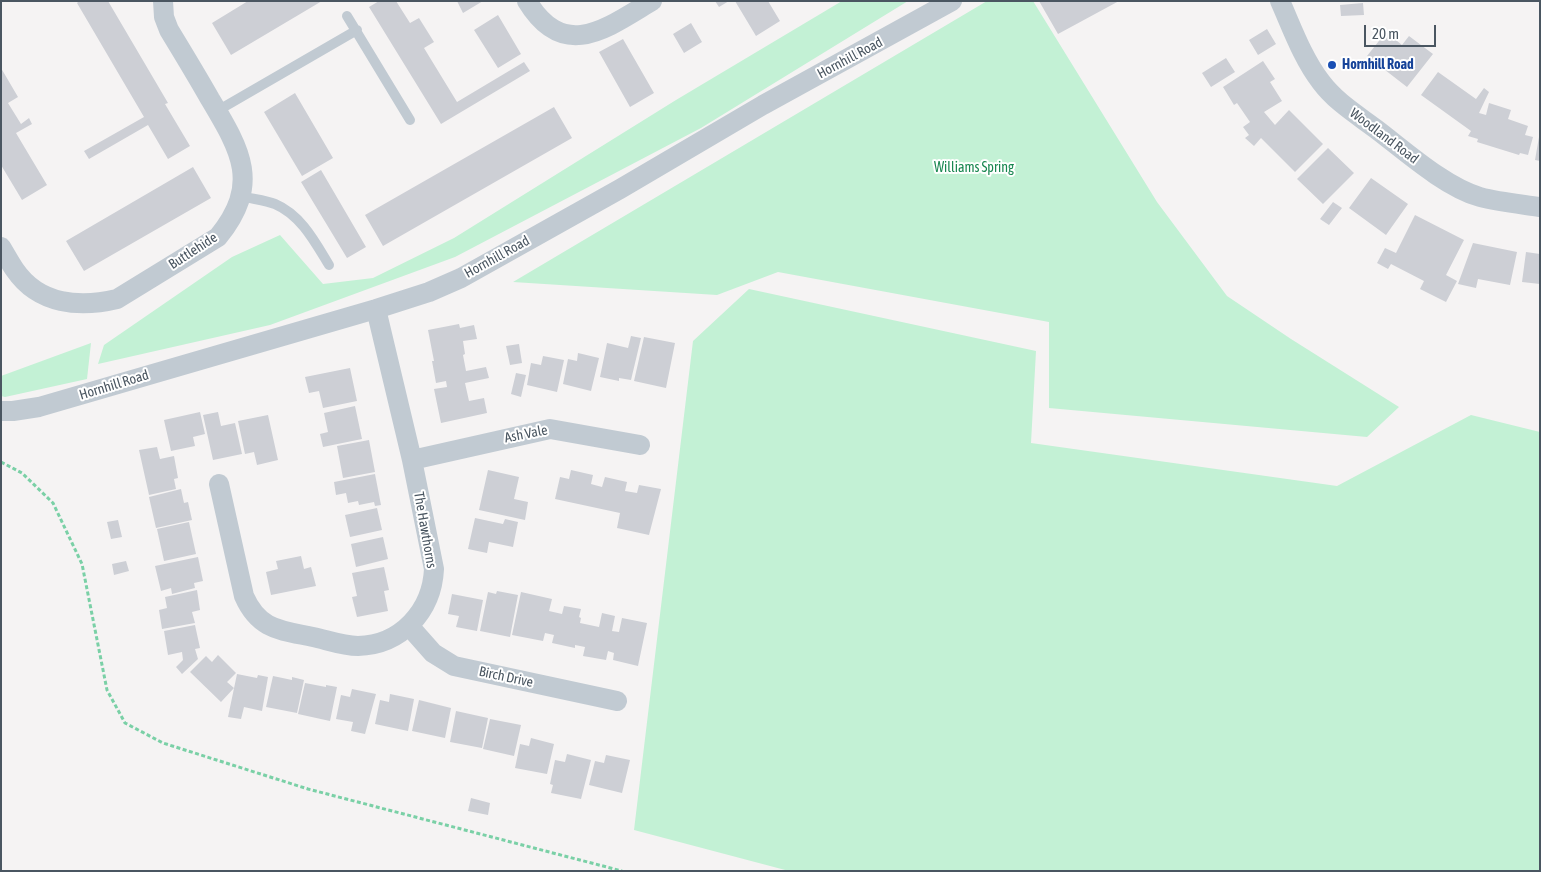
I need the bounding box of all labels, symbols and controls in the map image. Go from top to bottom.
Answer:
scale bar [1366,15,1438,47]
text: 20 m [1372,25,1399,42]
street label: Hornhill Road [814,34,886,82]
place label: Hornhill Road [1342,57,1414,73]
marker: Hornhill Road [1326,59,1338,71]
street label: Woodland Road [1346,105,1422,167]
park label: Williams Spring [934,160,1014,176]
street label: Buttlehide [166,229,220,273]
street label: Hornhill Road [462,232,532,282]
street label: Hornhill Road [77,366,151,404]
street label: Ash Vale [503,422,549,446]
street label: The Hawthorns [410,491,440,569]
street label: Birch Drive [477,663,535,691]

